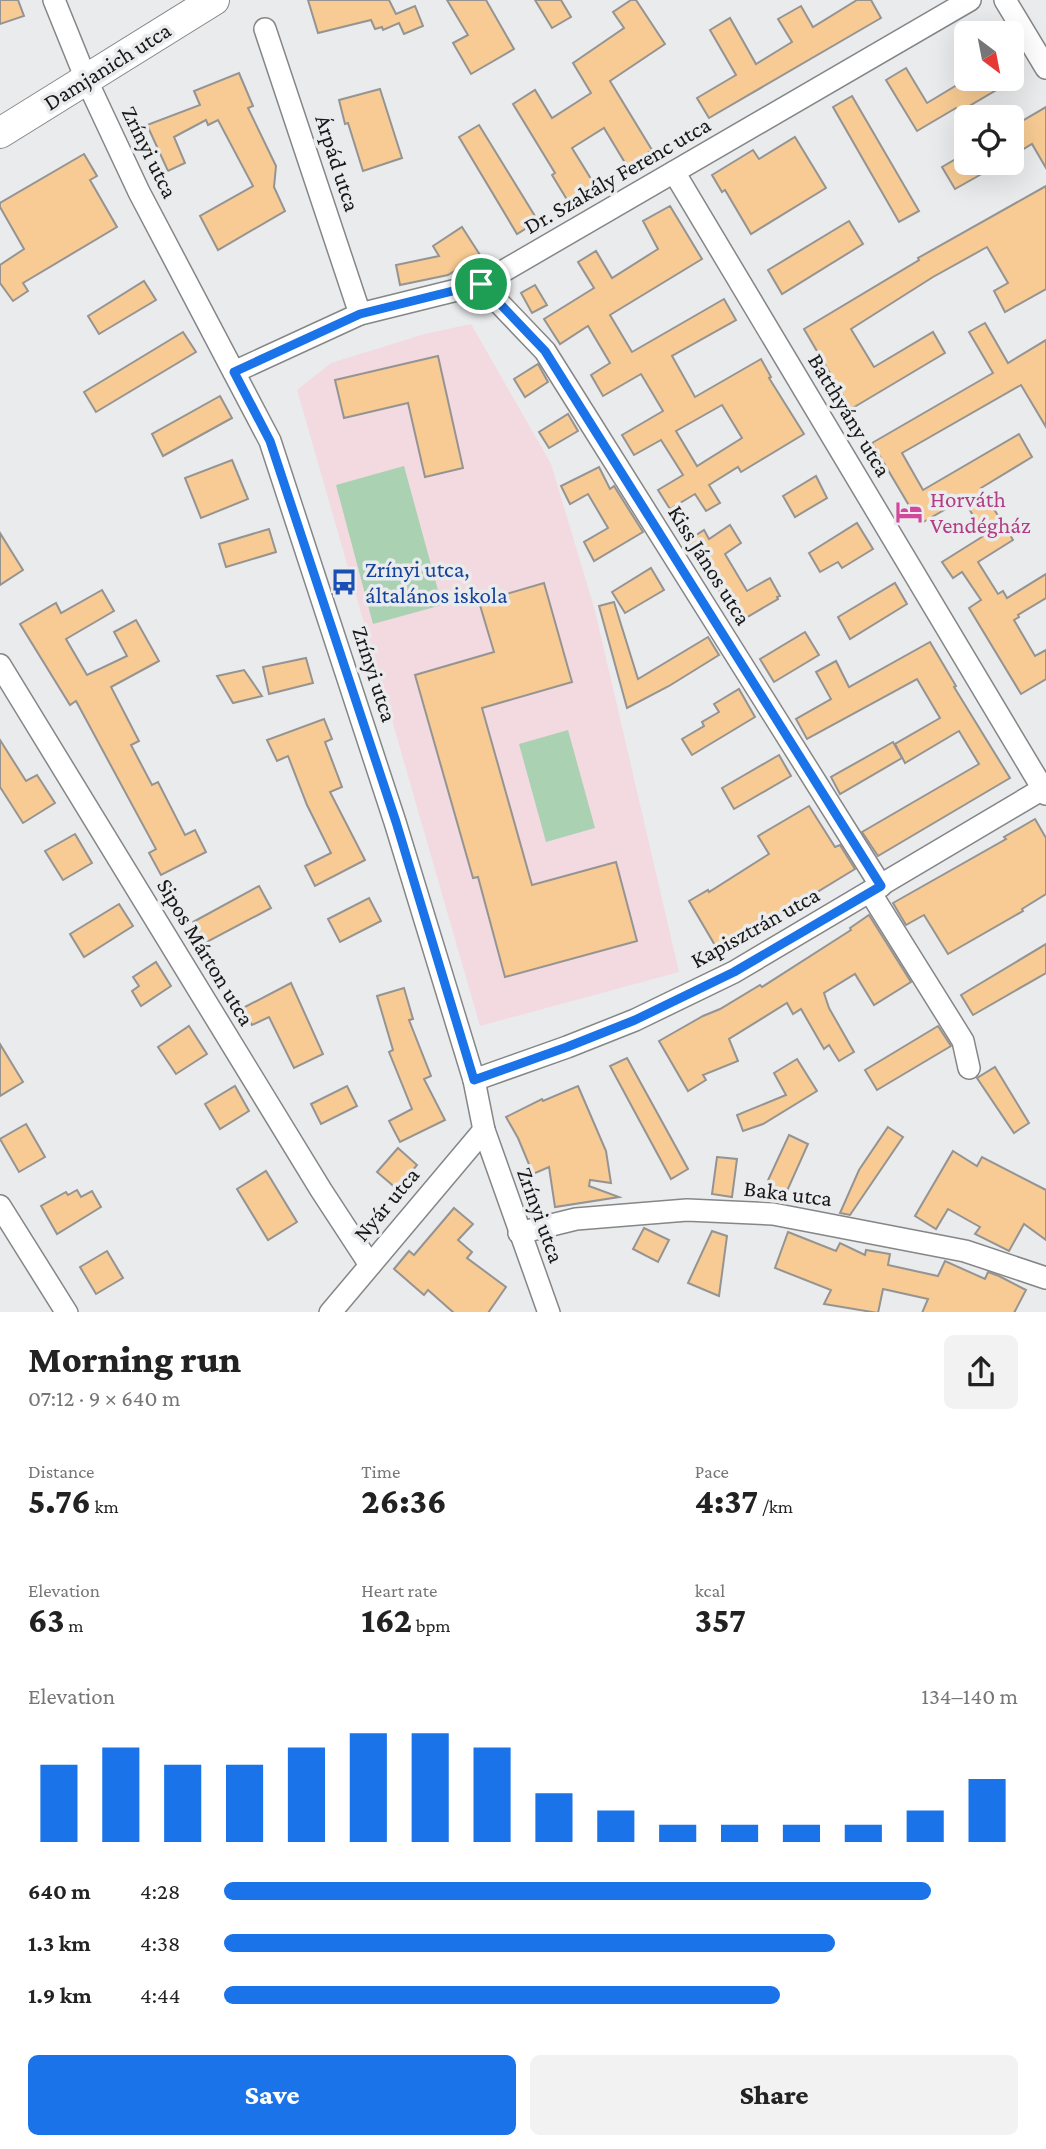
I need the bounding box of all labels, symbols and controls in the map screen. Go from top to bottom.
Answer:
street label: Damjanich utca [39,16,176,115]
north arrow [954,21,1024,91]
map controls [954,21,1024,175]
street label: Zrínyi utca [117,102,184,203]
button: locate [954,105,1024,175]
street label: Árpád utca [310,111,366,215]
street label: Dr. Szakály Ferenc utca [519,111,715,239]
pin [451,254,511,314]
icon: arrive [462,265,500,303]
street label: Batthyány utca [803,349,897,482]
place label: Horváth Vendégház [930,486,1031,538]
hotel icon: Horváth Vendégház [894,497,924,527]
street label: Kiss János utca [663,500,757,630]
place label: Zrínyi utca, általános iskola [365,556,508,608]
bus stop icon: Zrínyi utca, általános iskola [329,567,359,597]
street label: Zrínyi utca [347,623,403,726]
street label: Sipos Márton utca [152,874,260,1031]
street label: Kapisztrán utca [686,881,824,973]
street label: Nyár utca [348,1162,425,1246]
street label: Zrínyi utca [512,1164,570,1266]
street label: Baka utca [742,1175,834,1211]
button: share [944,1335,1018,1409]
text: Morning run [28,1338,241,1380]
text: 07:12 · 9 × 640 m [28,1385,180,1411]
text: Distance [28,1461,94,1482]
text: Time [361,1461,400,1482]
text: Pace [695,1461,729,1482]
text: 5.76 [28,1482,91,1521]
text: 26:36 [361,1482,447,1521]
text: 4:37 [695,1482,758,1521]
text: km [91,1496,119,1517]
text: /km [758,1496,793,1517]
text: Elevation [28,1580,100,1601]
text: Heart rate [361,1580,437,1601]
text: kcal [695,1580,725,1601]
text: 63 [28,1601,65,1640]
text: 162 [361,1601,412,1640]
text: 357 [695,1601,746,1640]
text: m [65,1615,83,1636]
text: bpm [412,1615,451,1636]
text: Elevation [28,1683,115,1709]
text: 134–140 m [921,1683,1018,1709]
text: 640 m [28,1878,91,1904]
text: 4:28 [140,1878,180,1904]
text: 1.3 km [28,1930,91,1956]
text: 4:38 [140,1930,180,1956]
text: 1.9 km [28,1982,92,2008]
text: 4:44 [140,1982,181,2008]
button: Save [28,2055,516,2135]
button: Share [530,2055,1018,2135]

